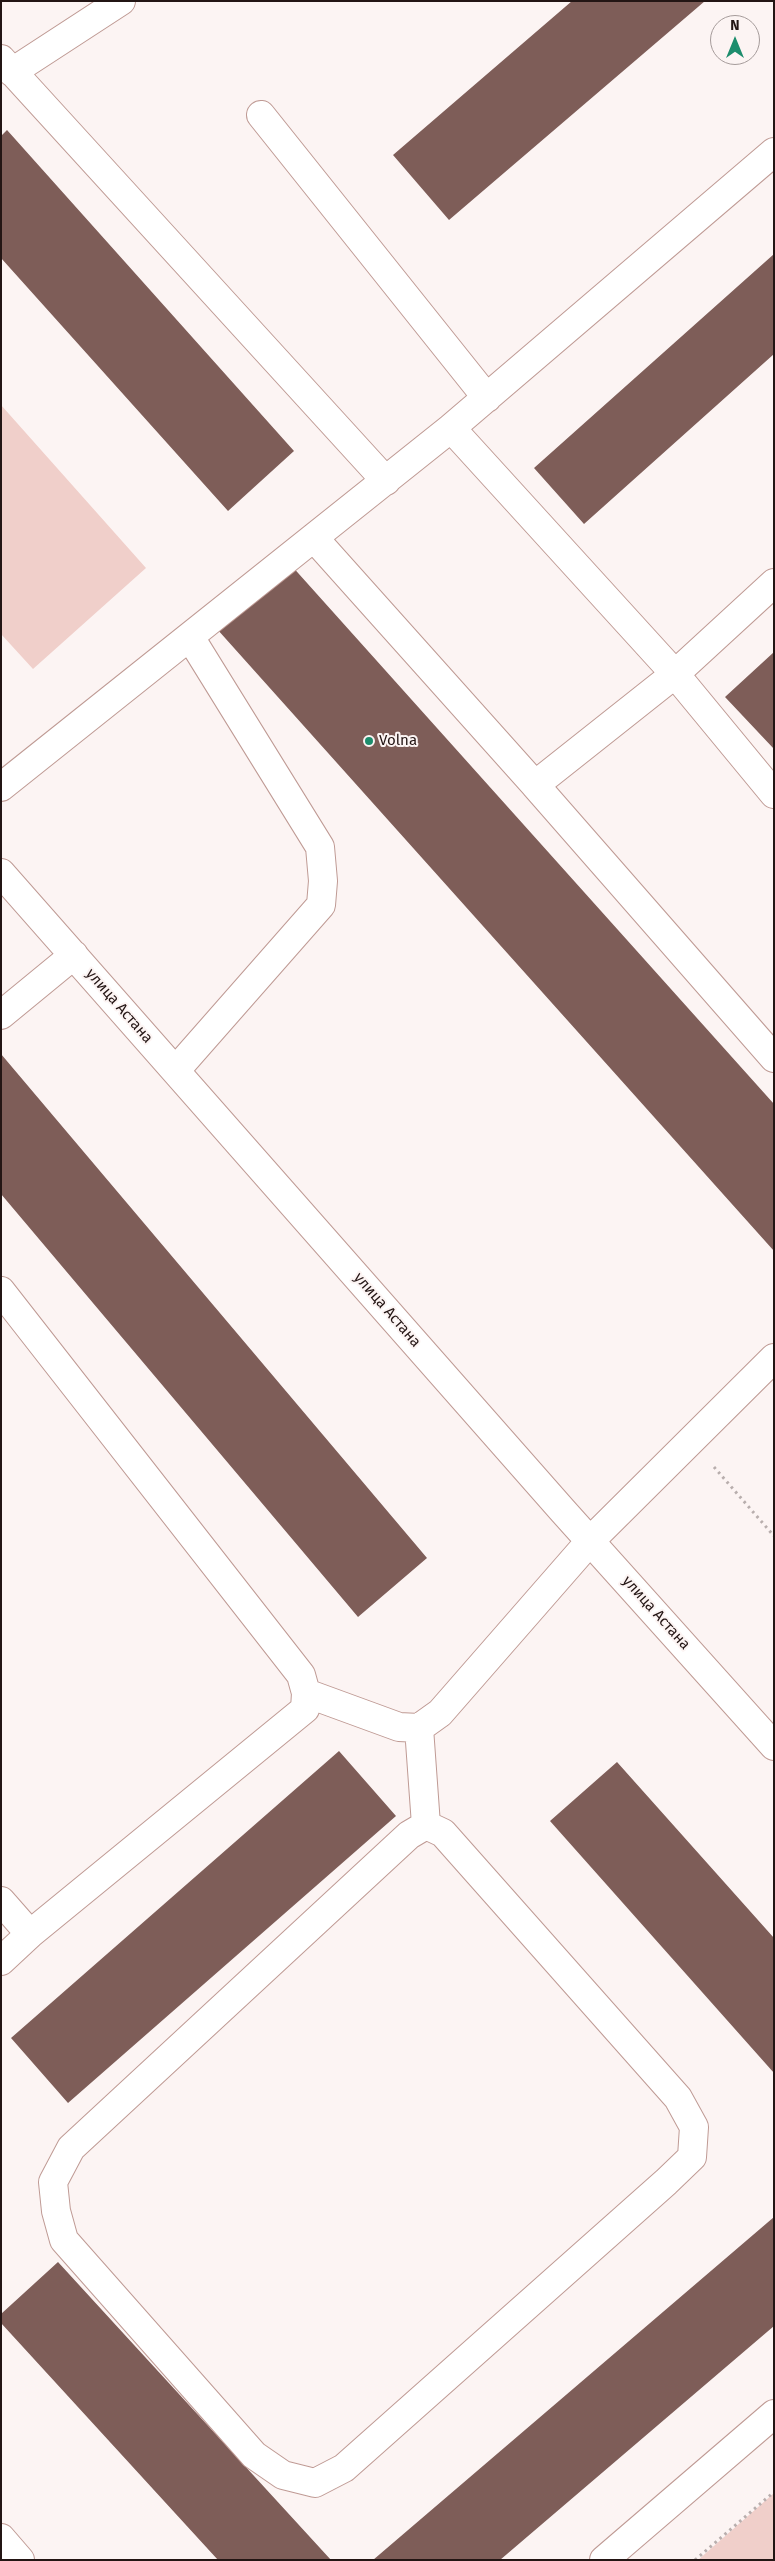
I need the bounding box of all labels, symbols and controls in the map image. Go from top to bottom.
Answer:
north arrow [710,15,760,65]
text: N [730,17,740,34]
place label: Volna [379,732,417,750]
marker: Volna [363,735,375,747]
street label: улица Астана [82,965,156,1047]
street label: улица Астана [350,1269,424,1351]
street label: улица Астана [618,1572,694,1654]

